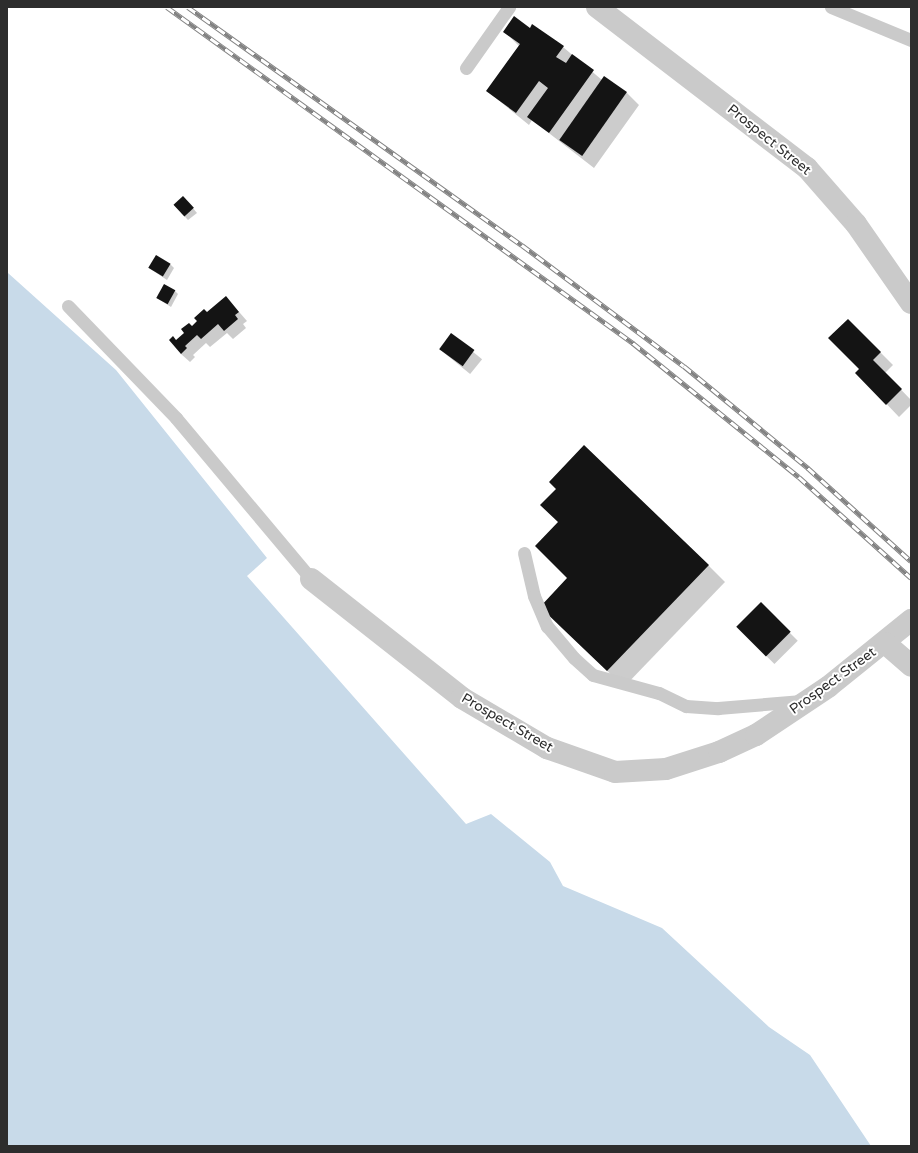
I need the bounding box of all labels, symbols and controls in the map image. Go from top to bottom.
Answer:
street label: Prospect Street [724,101,814,179]
street label: Prospect Street [786,644,880,718]
street label: Prospect Street [458,690,556,756]

